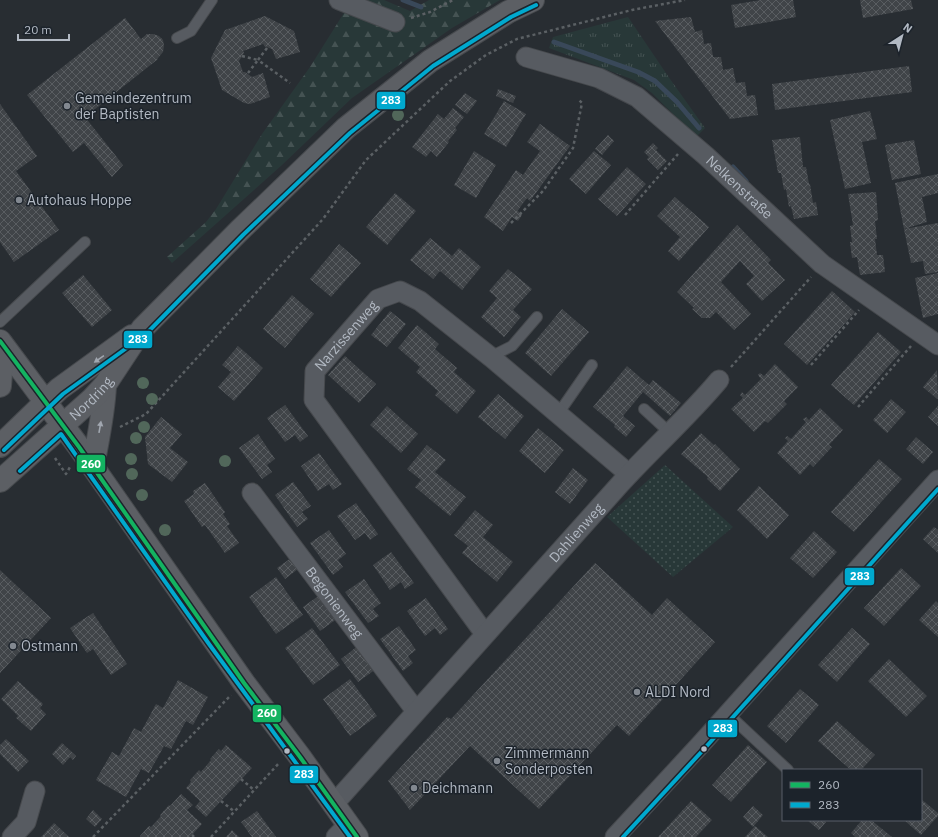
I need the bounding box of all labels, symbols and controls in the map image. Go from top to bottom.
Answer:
scale bar [18,16,69,42]
north arrow [882,16,922,56]
text: N [901,20,915,36]
text: 20 m [24,22,52,37]
place label: Gemeindezentrum der Baptisten [75,89,192,123]
line badge: 283 [376,91,406,110]
text: 283 [381,93,401,107]
marker: Gemeindezentrum der Baptisten [62,101,72,111]
street label: Nelkenstraße [702,152,777,223]
place label: Autohaus Hoppe [27,191,132,209]
marker: Autohaus Hoppe [14,195,24,205]
street label: Narzissenweg [310,296,382,374]
line badge: 283 [123,330,153,349]
text: 283 [128,332,148,346]
one-way arrow [94,355,104,363]
street label: Nordring [65,373,117,424]
one-way arrow [98,421,104,433]
line badge: 260 [76,454,106,473]
text: 260 [81,457,101,471]
street label: Dahlienweg [545,499,608,566]
street label: Begonienweg [302,563,367,642]
line badge: 283 [844,567,875,586]
text: 283 [850,569,870,583]
place label: Ostmann [21,637,78,655]
marker: Ostmann [8,641,18,651]
place label: ALDI Nord [645,683,710,701]
marker: ALDI Nord [632,687,642,697]
line badge: 260 [252,704,282,723]
text: 260 [257,706,277,720]
line badge: 283 [707,719,738,738]
text: 283 [713,721,733,735]
place label: Zimmermann Sonderposten [505,744,593,778]
unlabelled marker [699,744,709,754]
unlabelled marker [282,746,292,756]
marker: Zimmermann Sonderposten [492,756,502,766]
line badge: 283 [289,765,319,784]
text: 283 [294,767,314,781]
legend [782,769,922,821]
text: 260 [818,777,840,792]
place label: Deichmann [422,779,493,797]
marker: Deichmann [409,783,419,793]
text: 283 [818,797,840,812]

